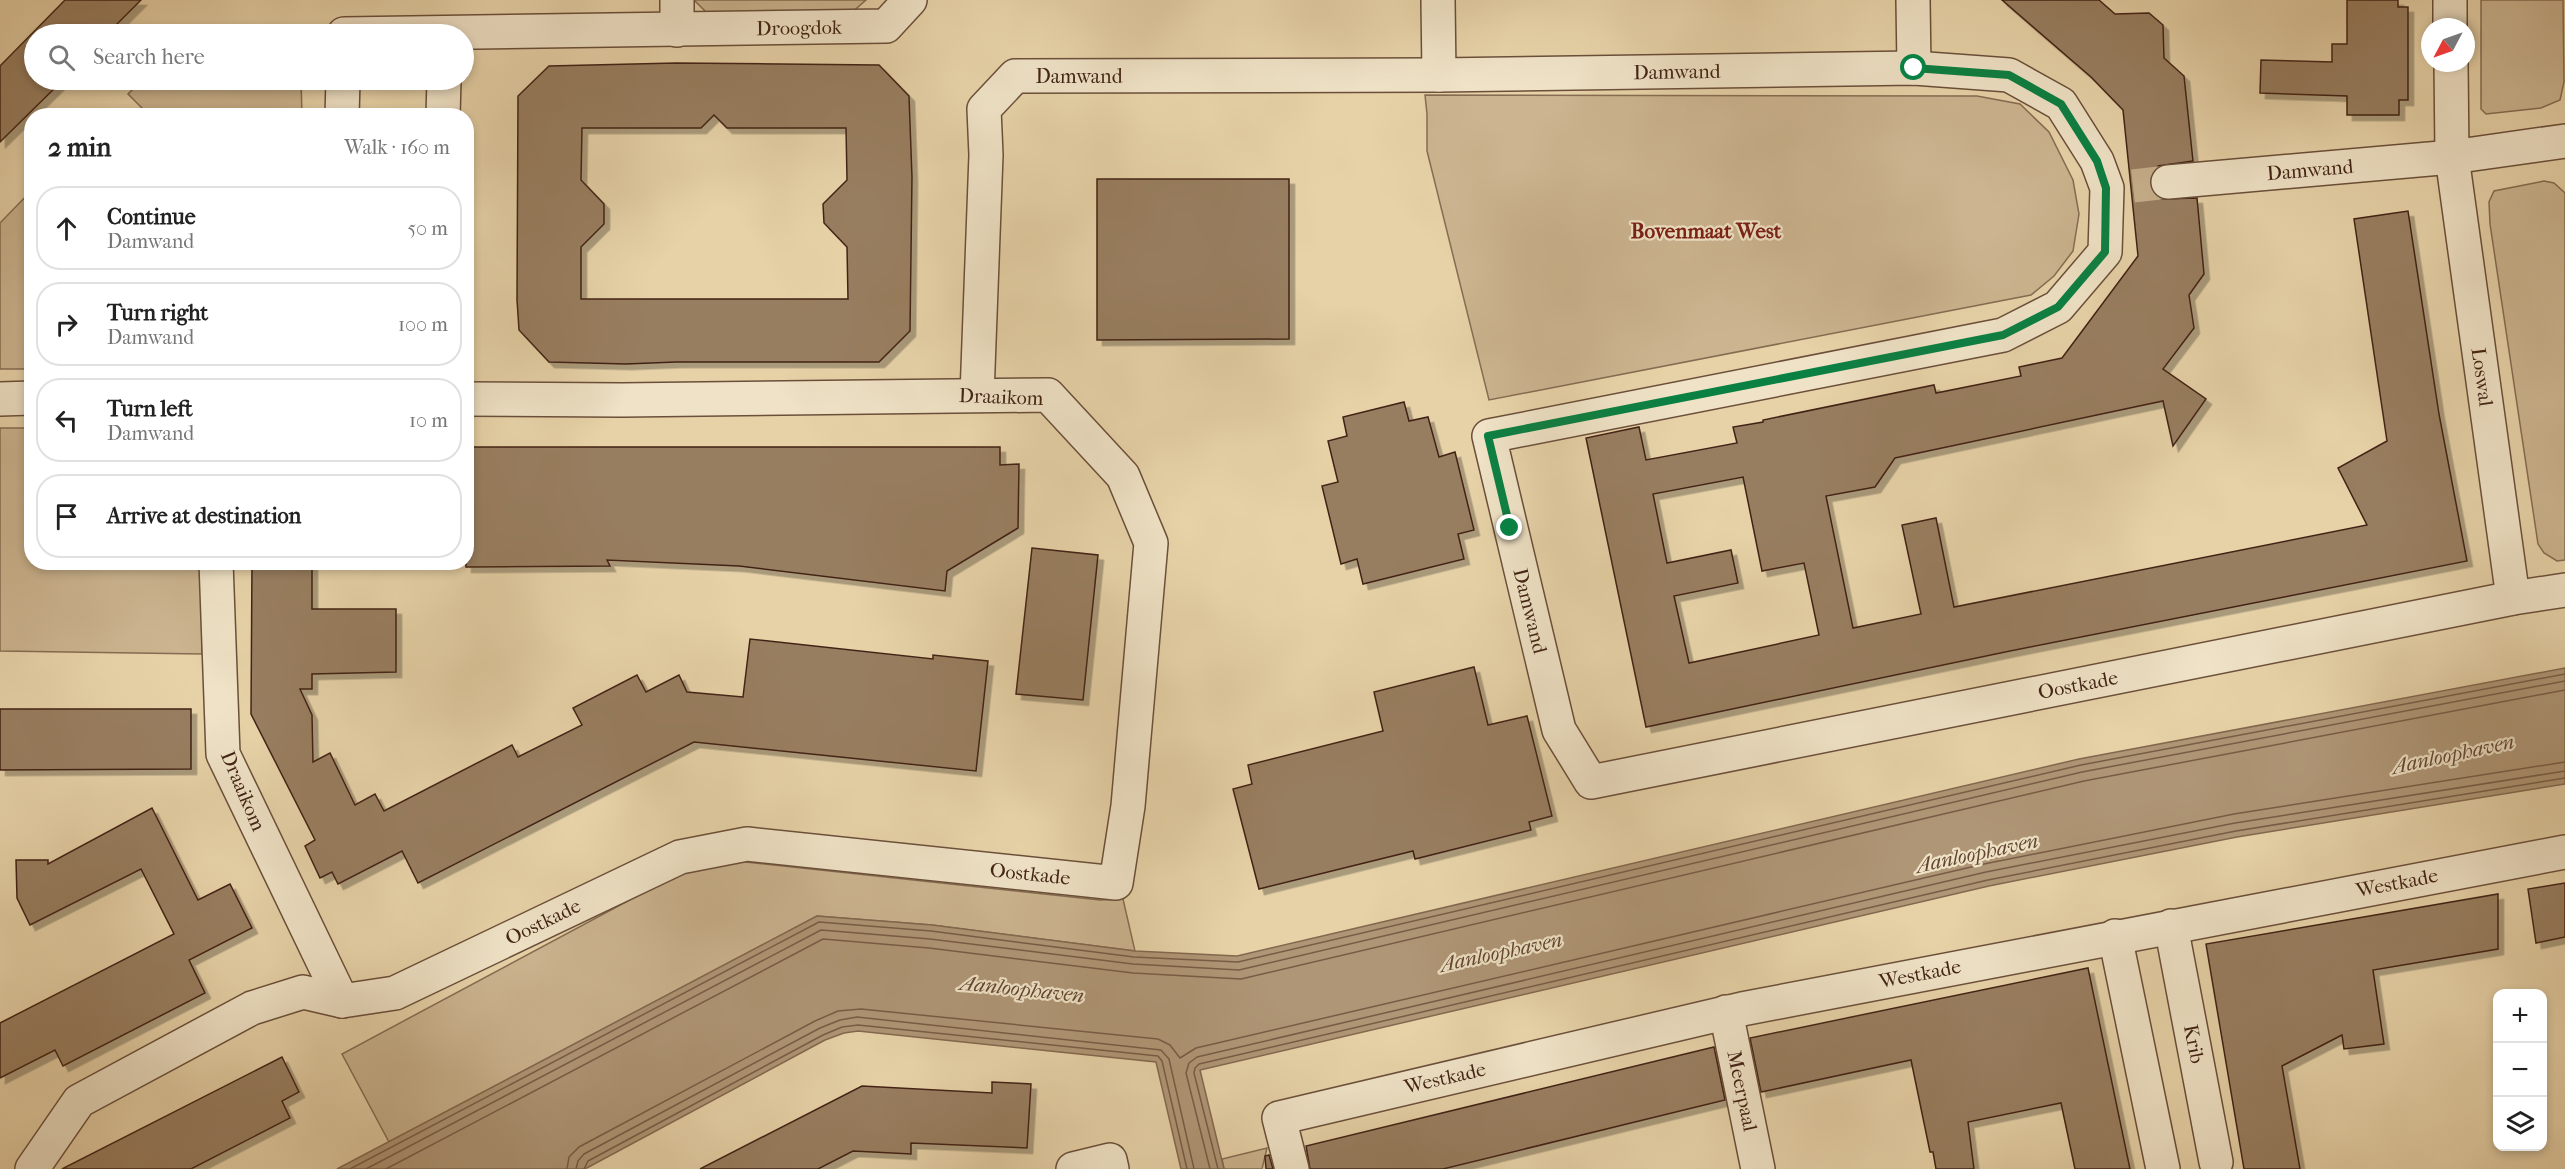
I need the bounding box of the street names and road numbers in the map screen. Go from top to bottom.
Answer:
street label: Droogdok [756,16,843,40]
street label: Damwand [1633,60,1722,84]
street label: Damwand [1035,65,1124,88]
street label: Damwand [2266,155,2355,185]
street label: Loswal [2466,346,2498,408]
street label: Draaikom [958,384,1044,410]
street label: Damwand [1508,566,1552,657]
street label: Oostkade [2036,666,2120,704]
street label: Draaikom [216,747,270,835]
street label: Oostkade [989,858,1071,890]
street label: Westkade [2353,864,2440,902]
street label: Oostkade [502,894,584,950]
street label: Westkade [1876,955,1963,993]
street label: Krib [2179,1023,2209,1065]
street label: Meerpaal [1722,1049,1762,1134]
street label: Westkade [1401,1057,1488,1099]

